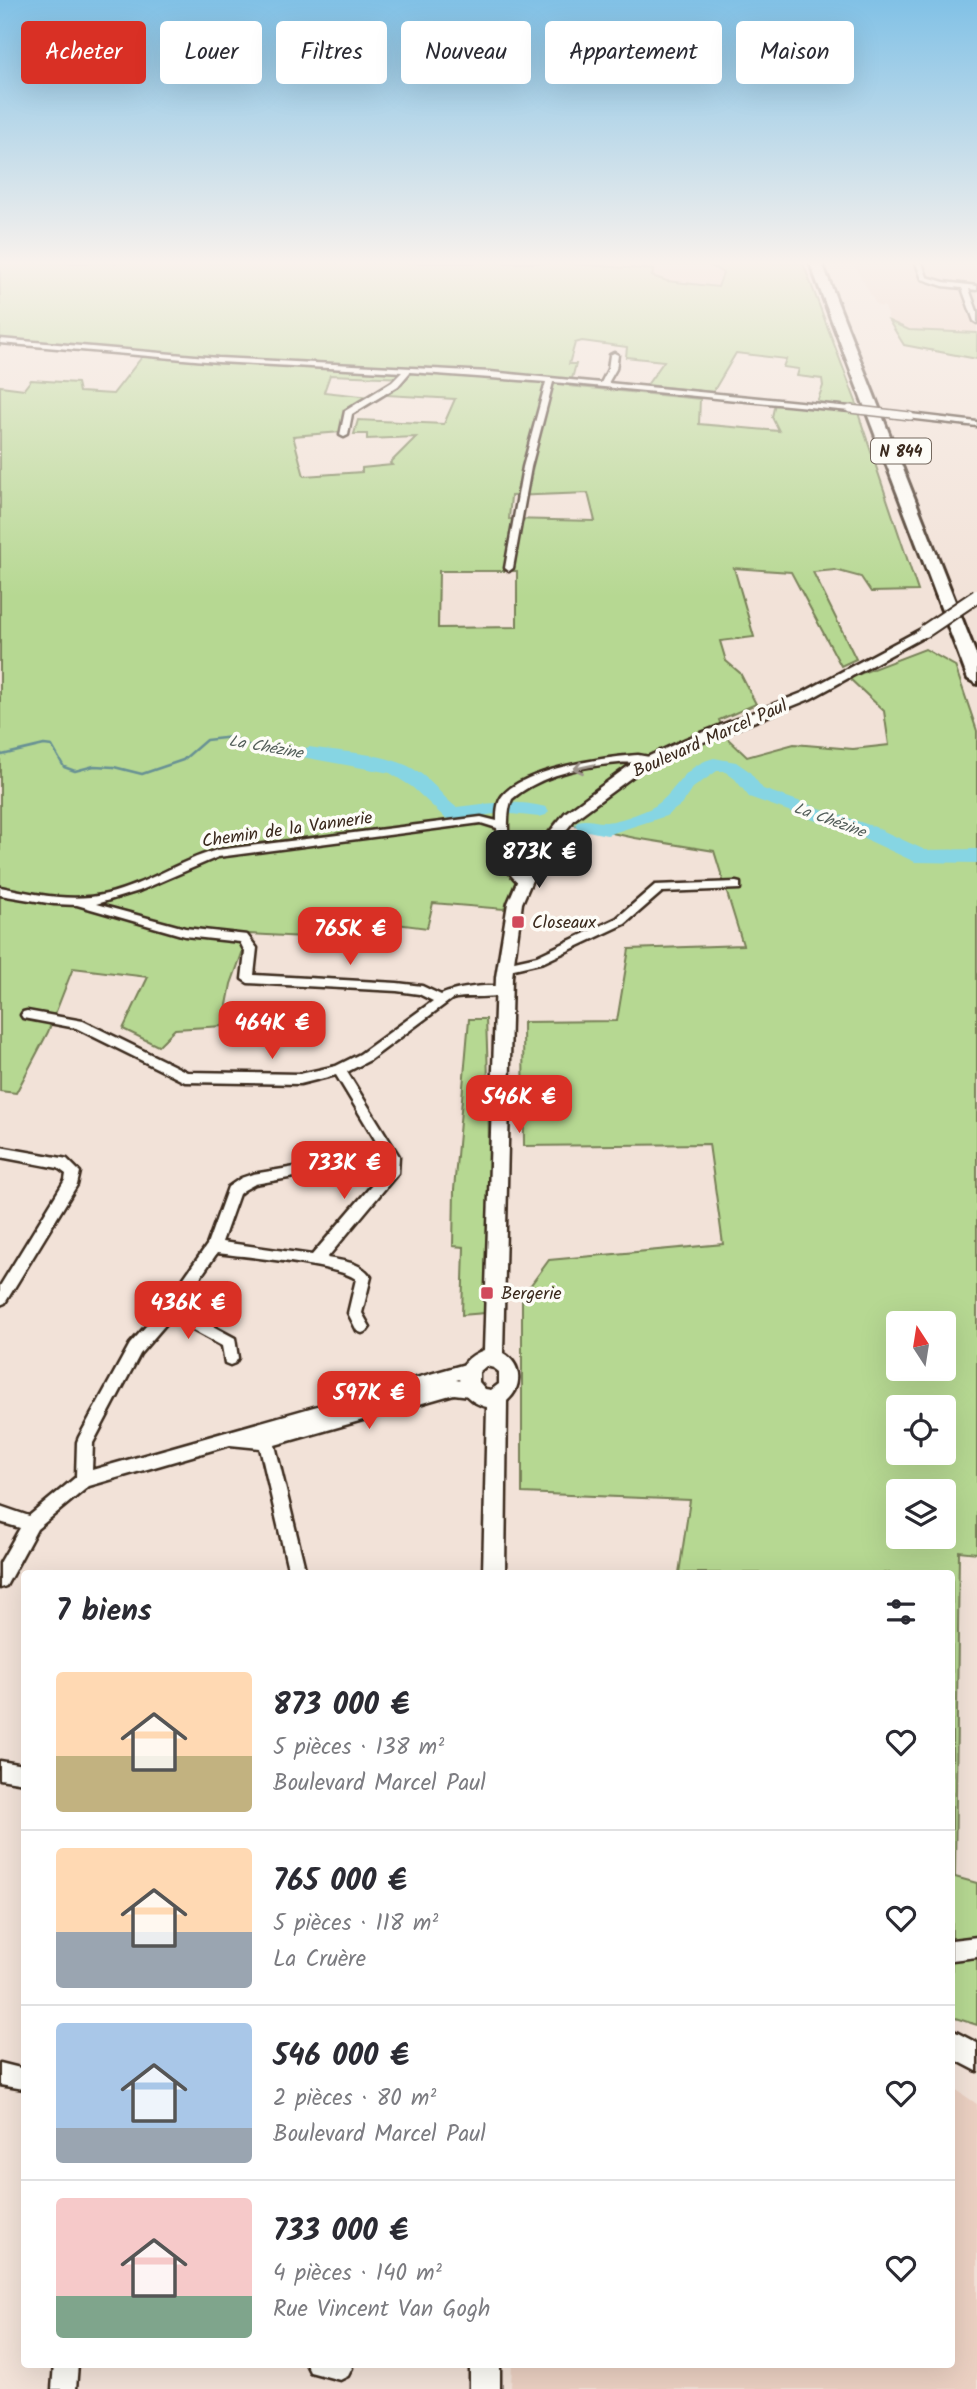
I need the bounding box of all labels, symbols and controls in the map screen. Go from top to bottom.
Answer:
chip: Acheter [21,21,146,84]
chip: Louer [160,21,262,84]
chip: Filtres [276,21,387,84]
chip: Nouveau [401,21,531,84]
chip: Appartement [545,21,722,84]
chip: Maison [736,21,854,84]
road number: N 844 [871,438,931,464]
street label: Boulevard Marcel Paul [629,692,793,786]
water label: La Chézine [227,729,306,767]
one-way arrow [573,760,596,774]
water label: La Chézine [790,796,870,845]
street label: Chemin de la Vannerie [200,804,374,857]
pin: 873K € [482,830,596,890]
text: 873K € [502,835,576,871]
pin: 765K € [293,908,407,967]
place label: Closeaux [532,909,596,938]
text: 765K € [314,912,386,948]
marker: Closeaux [510,914,526,930]
pin: 464K € [215,1002,329,1061]
text: 464K € [235,1006,309,1042]
pin: 546K € [462,1076,576,1135]
text: 546K € [482,1080,556,1116]
pin: 733K € [287,1142,401,1201]
text: 733K € [307,1146,381,1182]
place label: Bergerie [501,1280,562,1309]
pin: 436K € [131,1282,245,1341]
marker: Bergerie [479,1285,495,1301]
text: 436K € [151,1286,225,1322]
north arrow [886,1311,956,1381]
map controls [886,1311,956,1549]
pin: 597K € [312,1372,426,1431]
text: 597K € [333,1376,405,1412]
button: locate [886,1395,956,1465]
button: layers [886,1479,956,1549]
text: 7 biens [56,1588,152,1636]
icon: filters [882,1593,920,1631]
text: 873 000 € [273,1682,410,1730]
icon: home [112,1700,196,1784]
icon: heart [882,1723,920,1761]
text: 5 pièces · 138 m² [273,1730,444,1766]
text: Boulevard Marcel Paul [273,1766,486,1802]
text: 765 000 € [273,1858,407,1906]
icon: home [112,1876,196,1960]
icon: heart [882,1899,920,1937]
text: 5 pièces · 118 m² [273,1906,438,1942]
text: La Cruère [273,1942,366,1978]
text: 546 000 € [273,2033,409,2081]
icon: home [112,2051,196,2135]
icon: heart [882,2074,920,2112]
text: 2 pièces · 80 m² [273,2081,436,2117]
text: Boulevard Marcel Paul [273,2117,486,2153]
text: 733 000 € [273,2208,408,2256]
icon: home [112,2226,196,2310]
icon: heart [882,2249,920,2287]
text: 4 pièces · 140 m² [273,2256,442,2292]
text: Rue Vincent Van Gogh [273,2292,490,2328]

